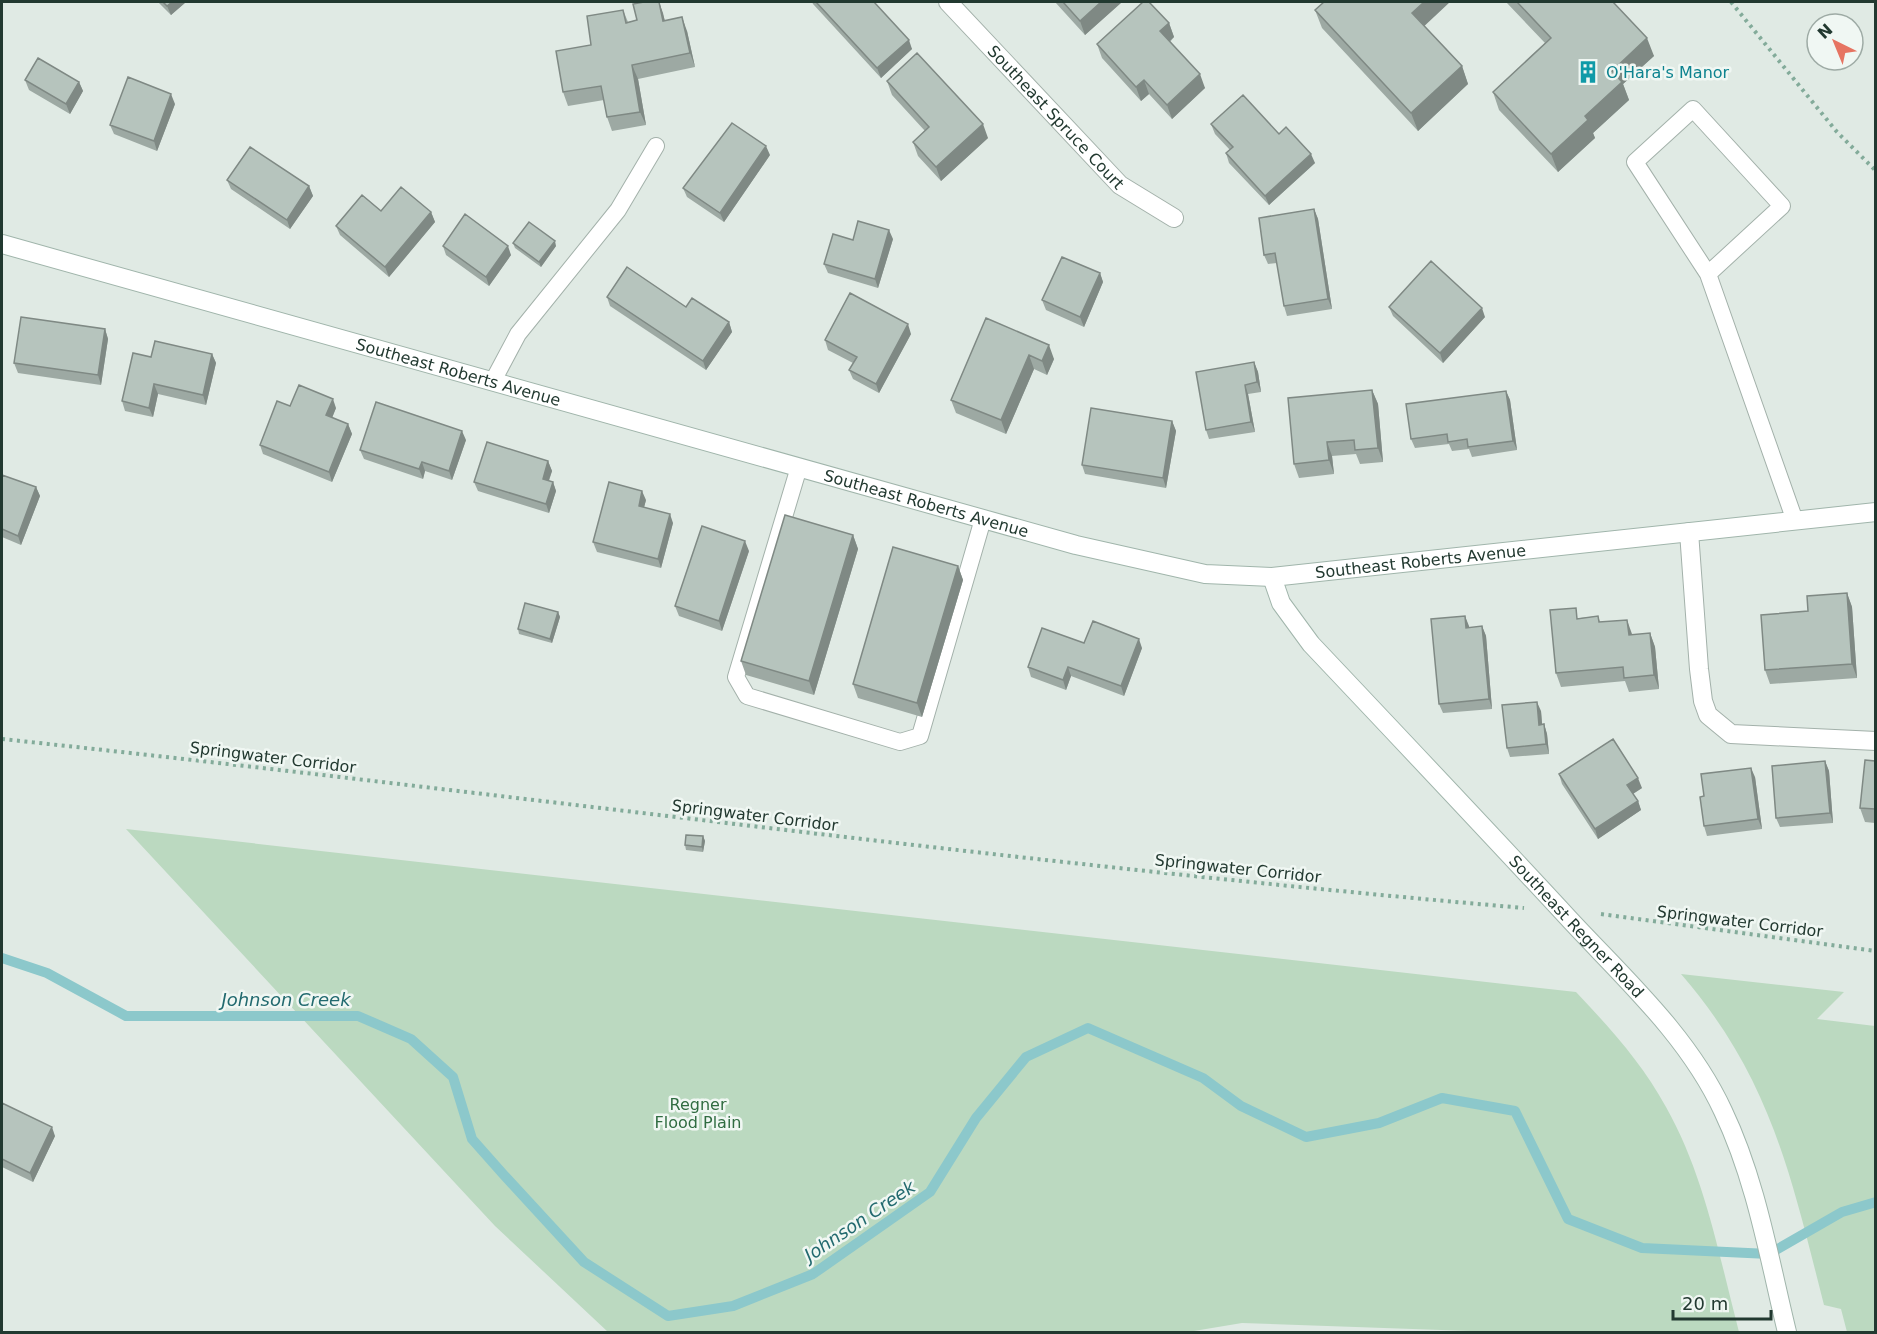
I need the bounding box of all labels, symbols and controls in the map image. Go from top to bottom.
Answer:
north arrow [1805,12,1865,72]
text: N [1814,20,1836,43]
street label: Southeast Spruce Court [984,42,1128,193]
building icon: O'Hara's Manor [1575,59,1601,85]
place label: O'Hara's Manor [1606,63,1730,82]
street label: Southeast Roberts Avenue [354,335,563,410]
street label: Southeast Roberts Avenue [822,466,1031,541]
street label: Southeast Roberts Avenue [1314,541,1527,582]
street label: Springwater Corridor [189,738,357,777]
street label: Springwater Corridor [671,796,839,835]
street label: Springwater Corridor [1154,850,1322,887]
street label: Southeast Regner Road [1505,852,1648,1002]
street label: Springwater Corridor [1656,902,1824,941]
water label: Johnson Creek [218,989,352,1010]
park label: Regner Flood Plain [655,1095,741,1132]
water label: Johnson Creek [798,1175,920,1267]
scale bar [1673,1283,1770,1321]
text: 20 m [1682,1293,1728,1314]

